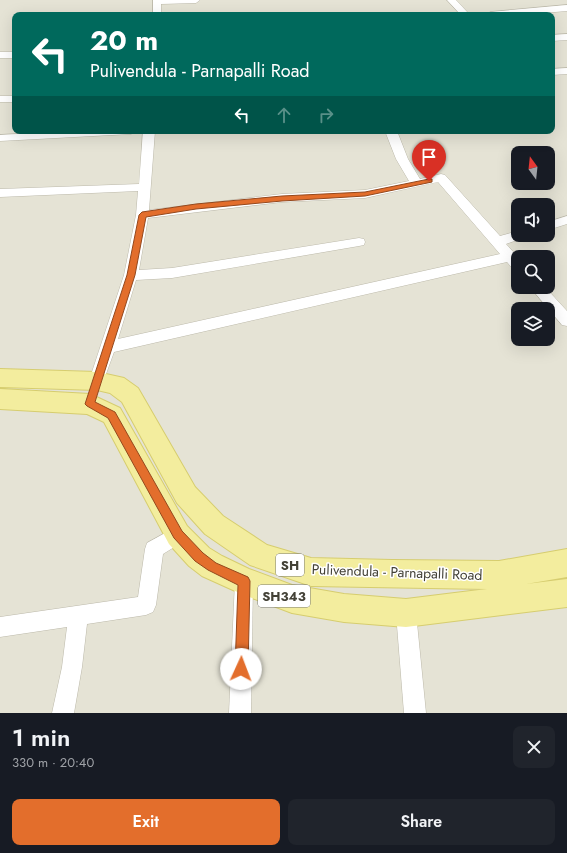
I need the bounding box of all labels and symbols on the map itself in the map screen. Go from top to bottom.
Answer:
pin [412,140,446,181]
north arrow [511,146,555,190]
road number: SH [276,554,304,576]
street label: Pulivendula - Parnapalli Road [311,559,483,585]
road number: SH343 [258,585,310,607]
position arrow [220,648,262,690]

